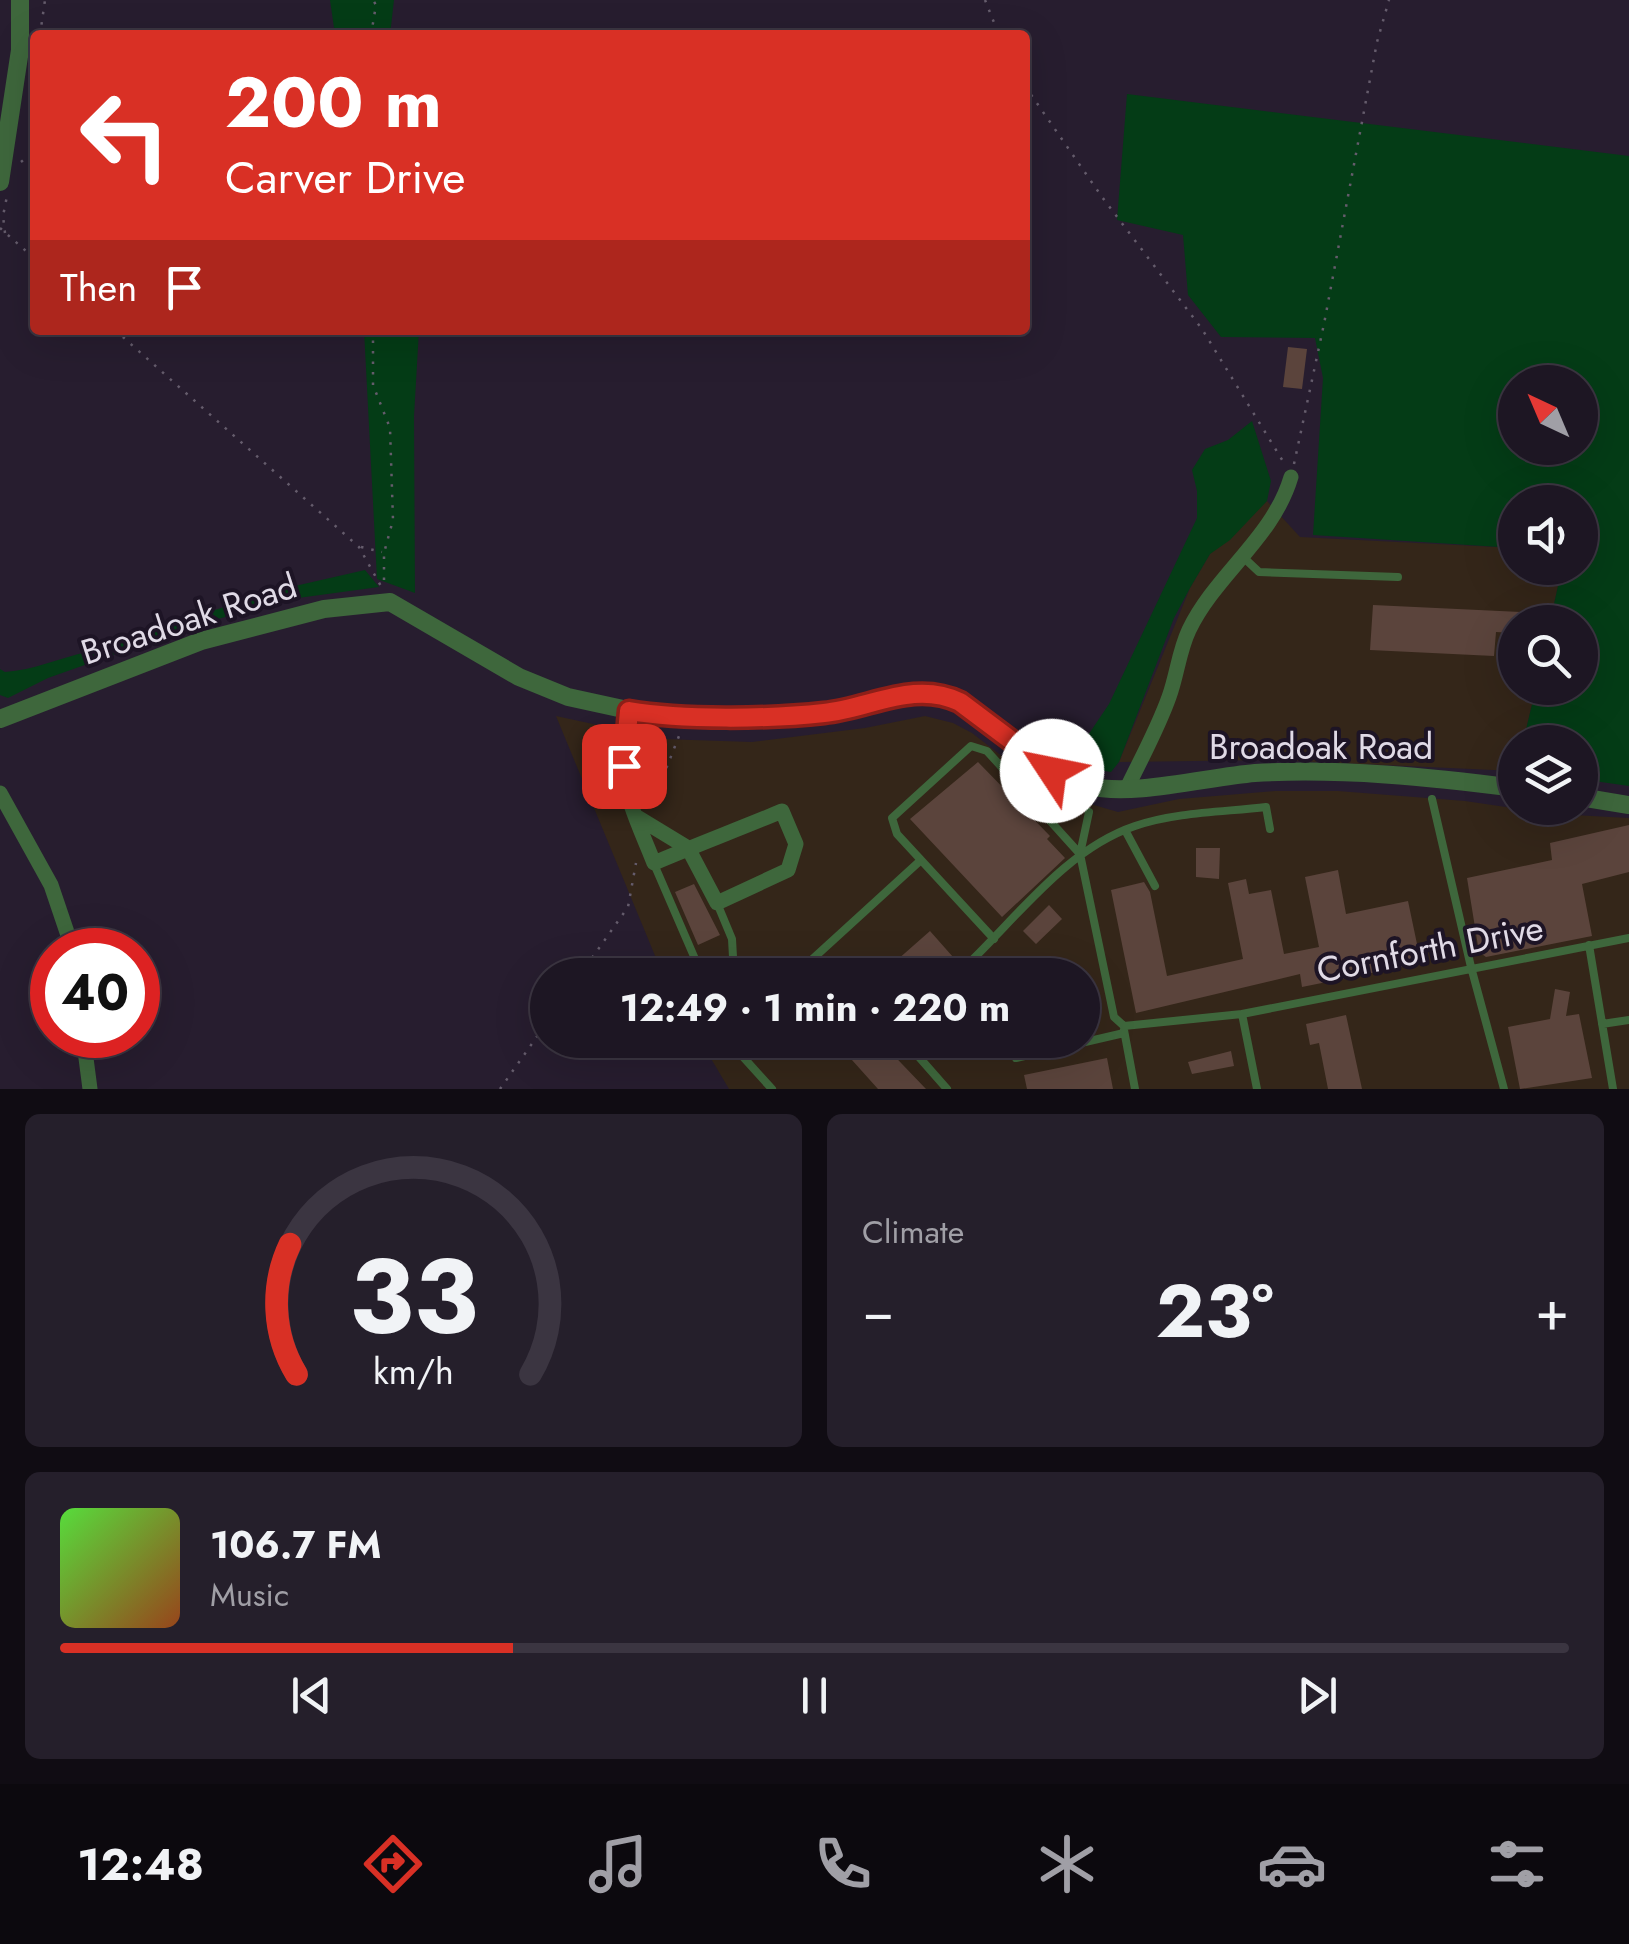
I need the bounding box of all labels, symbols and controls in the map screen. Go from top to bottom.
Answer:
text: 200 m [225,52,442,153]
icon: left [60,70,190,200]
text: Carver Drive [225,145,466,210]
text: Then [60,260,137,315]
icon: arrive [157,260,212,315]
north arrow [1498,365,1598,465]
map controls [1498,365,1598,825]
button: sound [1498,485,1598,585]
street label: Broadoak Road [75,561,303,677]
button: search [1498,605,1598,705]
position arrow [1000,719,1104,823]
street label: Broadoak Road [1209,722,1433,772]
pin [582,724,667,809]
button: layers [1498,725,1598,825]
icon: arrive [597,739,652,794]
street label: Cornforth Drive [1313,903,1547,995]
speed limit sign: 40 [30,928,160,1058]
text: 12:49 · 1 min · 220 m [620,980,1010,1035]
text: Climate [862,1209,964,1255]
text: 33 [349,1221,478,1371]
text: 23° [1156,1257,1274,1365]
text: − [862,1271,894,1351]
text: + [1535,1271,1569,1351]
text: km/h [373,1346,454,1397]
text: 106.7 FM [210,1517,381,1572]
text: Music [210,1572,289,1618]
icon: previous [284,1668,339,1723]
icon: pause [787,1668,842,1723]
icon: next [1290,1668,1345,1723]
icon: directions [358,1829,428,1899]
icon: music [583,1829,653,1899]
icon: phone [808,1829,878,1899]
icon: climate [1032,1829,1102,1899]
icon: car [1257,1829,1327,1899]
icon: filters [1482,1829,1552,1899]
text: 12:48 [77,1832,204,1897]

